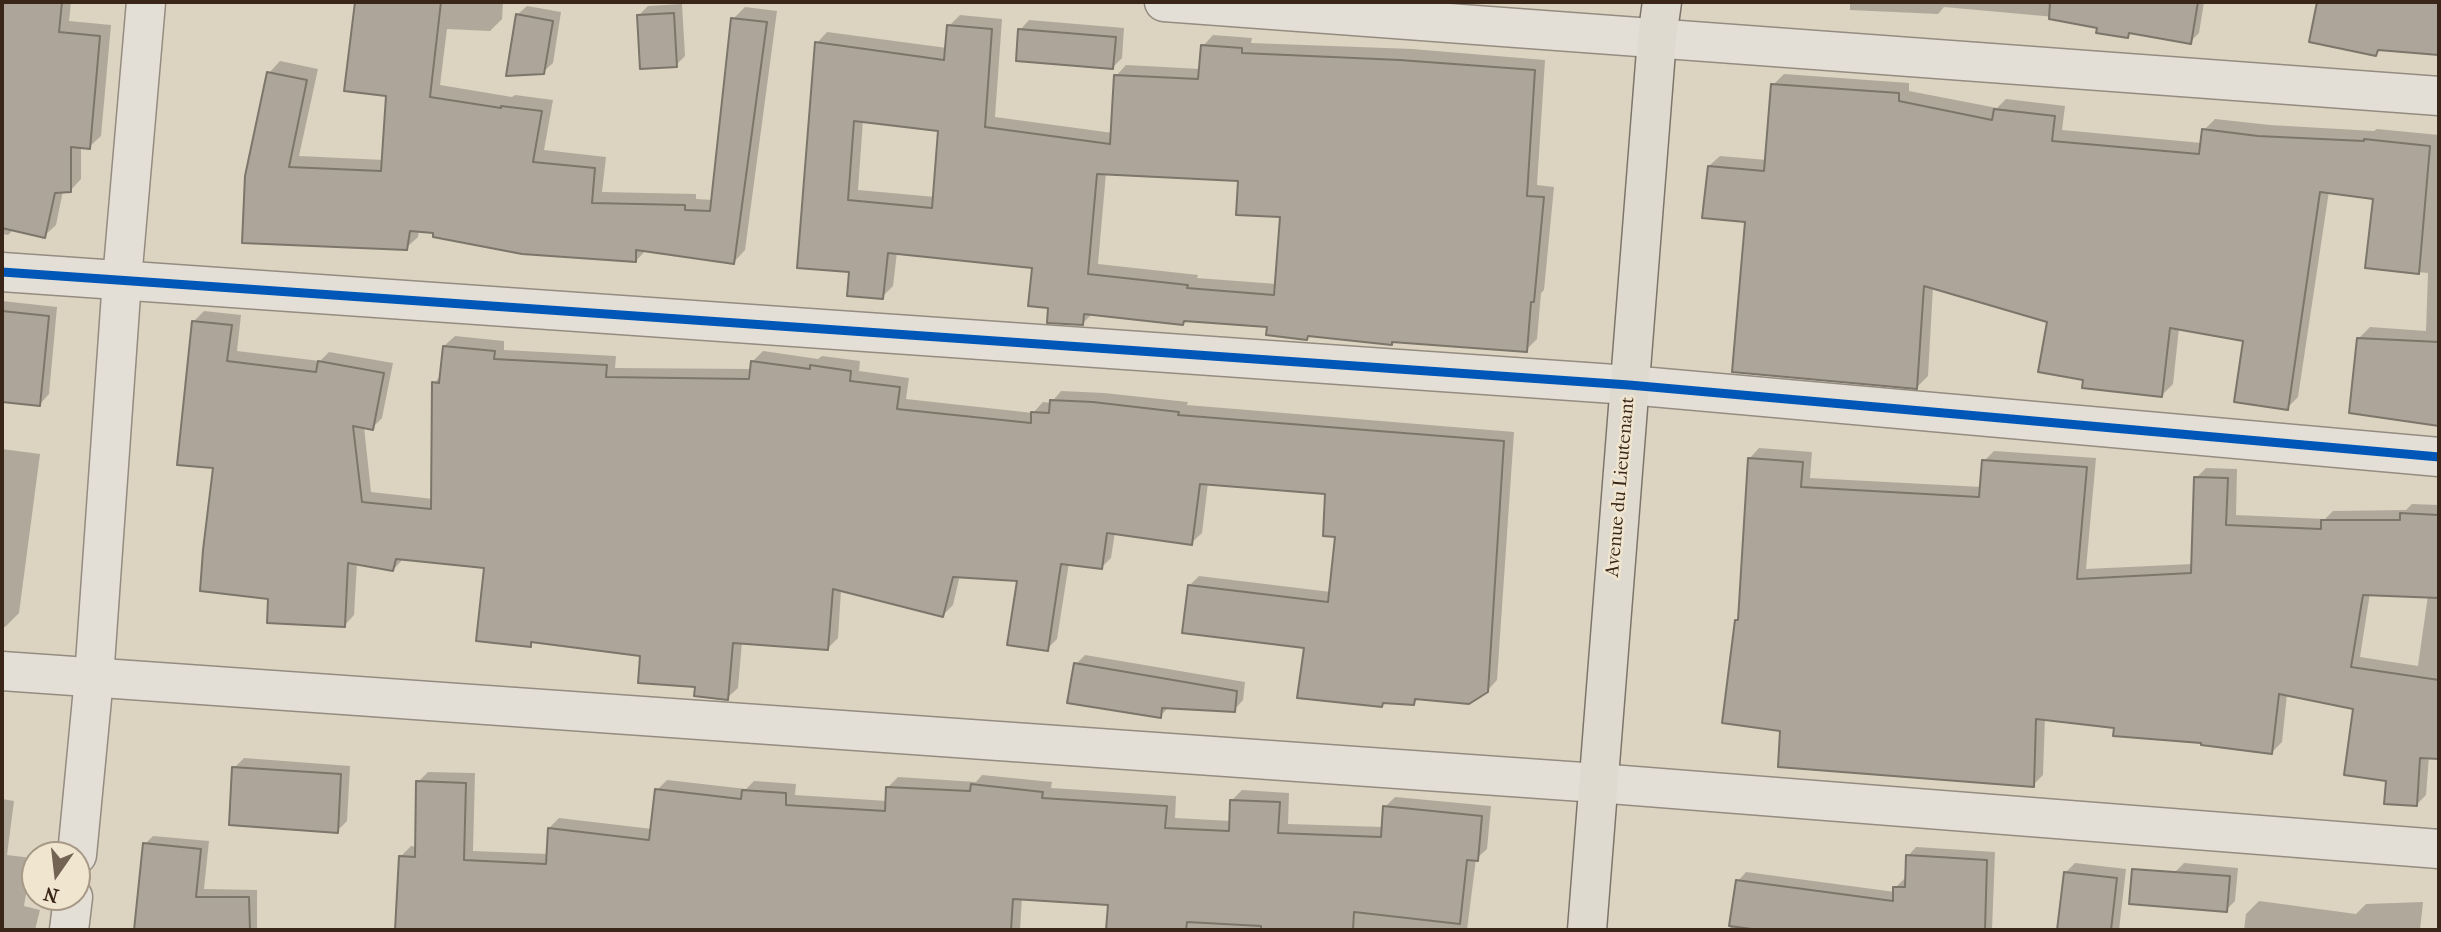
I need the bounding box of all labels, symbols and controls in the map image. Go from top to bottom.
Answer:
street label: Avenue du Lieutenant [1602,396,1640,578]
north arrow [21,841,91,911]
text: N [42,882,61,907]

